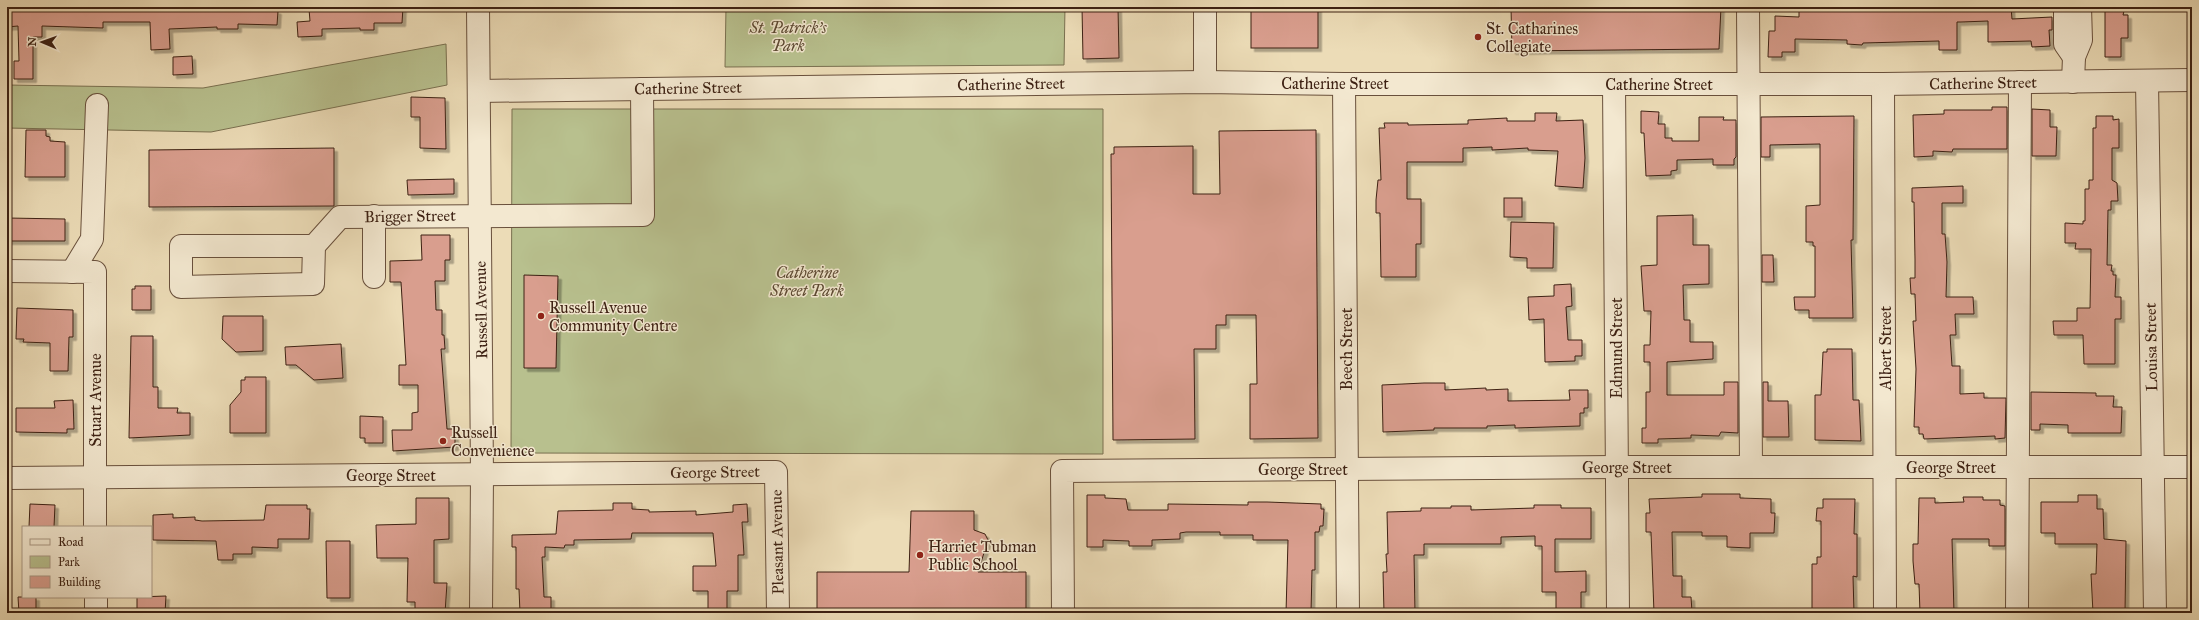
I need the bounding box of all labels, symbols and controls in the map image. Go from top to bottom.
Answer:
park label: St. Patrick's Park [748,18,827,55]
place label: St. Catharines Collegiate [1486,19,1578,57]
north arrow [22,22,62,62]
marker: St. Catharines Collegiate [1473,32,1483,42]
text: N [26,36,39,47]
street label: Catherine Street [1929,73,2037,93]
street label: Catherine Street [957,74,1065,94]
street label: Catherine Street [1281,74,1389,93]
street label: Catherine Street [1605,75,1713,94]
street label: Catherine Street [634,78,742,98]
street label: Brigger Street [364,206,456,227]
street label: Russell Avenue [471,260,491,359]
park label: Catherine Street Park [769,263,844,300]
street label: Edmund Street [1607,297,1626,399]
place label: Russell Avenue Community Centre [549,298,678,335]
street label: Louisa Street [2141,302,2161,392]
street label: Albert Street [1876,305,1895,391]
street label: Beech Street [1337,307,1356,390]
marker: Russell Avenue Community Centre [536,311,546,321]
street label: Stuart Avenue [86,353,105,447]
place label: Russell Convenience [451,423,535,460]
marker: Russell Convenience [438,436,448,446]
street label: George Street [1582,458,1672,478]
street label: George Street [1906,458,1996,478]
street label: George Street [1258,460,1348,480]
street label: George Street [670,462,760,483]
street label: George Street [346,466,436,486]
street label: Pleasant Avenue [767,489,787,595]
legend [22,526,152,598]
text: Road [58,535,84,549]
place label: Harriet Tubman Public School [928,537,1037,574]
marker: Harriet Tubman Public School [915,550,925,560]
text: Park [58,555,80,569]
text: Building [58,575,101,590]

